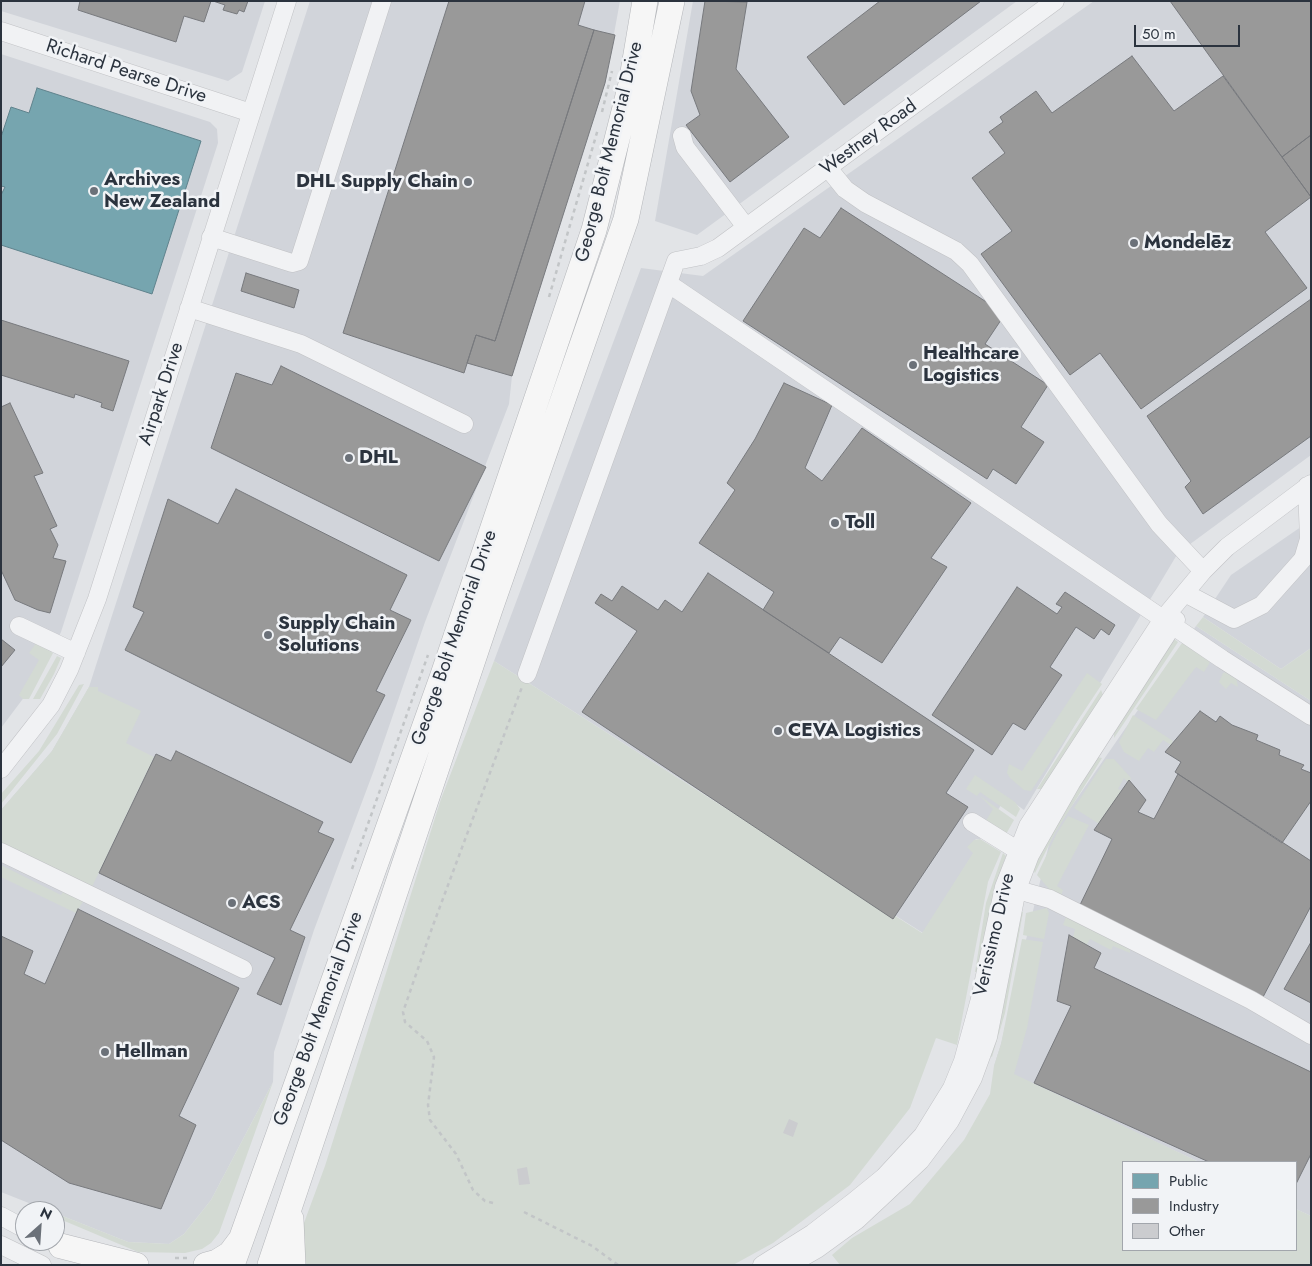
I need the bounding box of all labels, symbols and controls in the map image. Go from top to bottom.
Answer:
scale bar [1137,15,1243,47]
text: 50 m [1142,23,1176,45]
street label: Richard Pearse Drive [43,35,209,109]
street label: George Bolt Memorial Drive [572,39,648,265]
street label: Westney Road [816,95,922,181]
place label: Archives New Zealand [104,169,220,213]
place label: DHL Supply Chain [296,171,458,193]
marker: DHL Supply Chain [462,176,474,188]
marker: Archives New Zealand [88,185,100,197]
place label: Mondelēz [1144,232,1231,254]
marker: Mondelēz [1128,237,1140,249]
street label: Airpark Drive [135,340,189,448]
place label: Healthcare Logistics [923,343,1019,387]
marker: Healthcare Logistics [907,359,919,371]
place label: DHL [359,447,398,469]
marker: DHL [343,452,355,464]
place label: Toll [845,512,875,534]
marker: Toll [829,517,841,529]
street label: George Bolt Memorial Drive [407,527,503,749]
place label: Supply Chain Solutions [278,613,396,657]
marker: Supply Chain Solutions [262,629,274,641]
place label: CEVA Logistics [788,720,921,742]
marker: CEVA Logistics [772,725,784,737]
street label: Verissimo Drive [970,871,1020,999]
place label: ACS [242,892,281,914]
marker: ACS [226,897,238,909]
street label: George Bolt Memorial Drive [270,909,368,1129]
place label: Hellman [115,1041,188,1063]
marker: Hellman [99,1046,111,1058]
legend [1122,1161,1297,1251]
text: Public [1169,1170,1208,1192]
text: Industry [1169,1195,1219,1217]
north arrow [15,1201,65,1251]
text: N [37,1202,56,1225]
text: Other [1169,1220,1205,1242]

